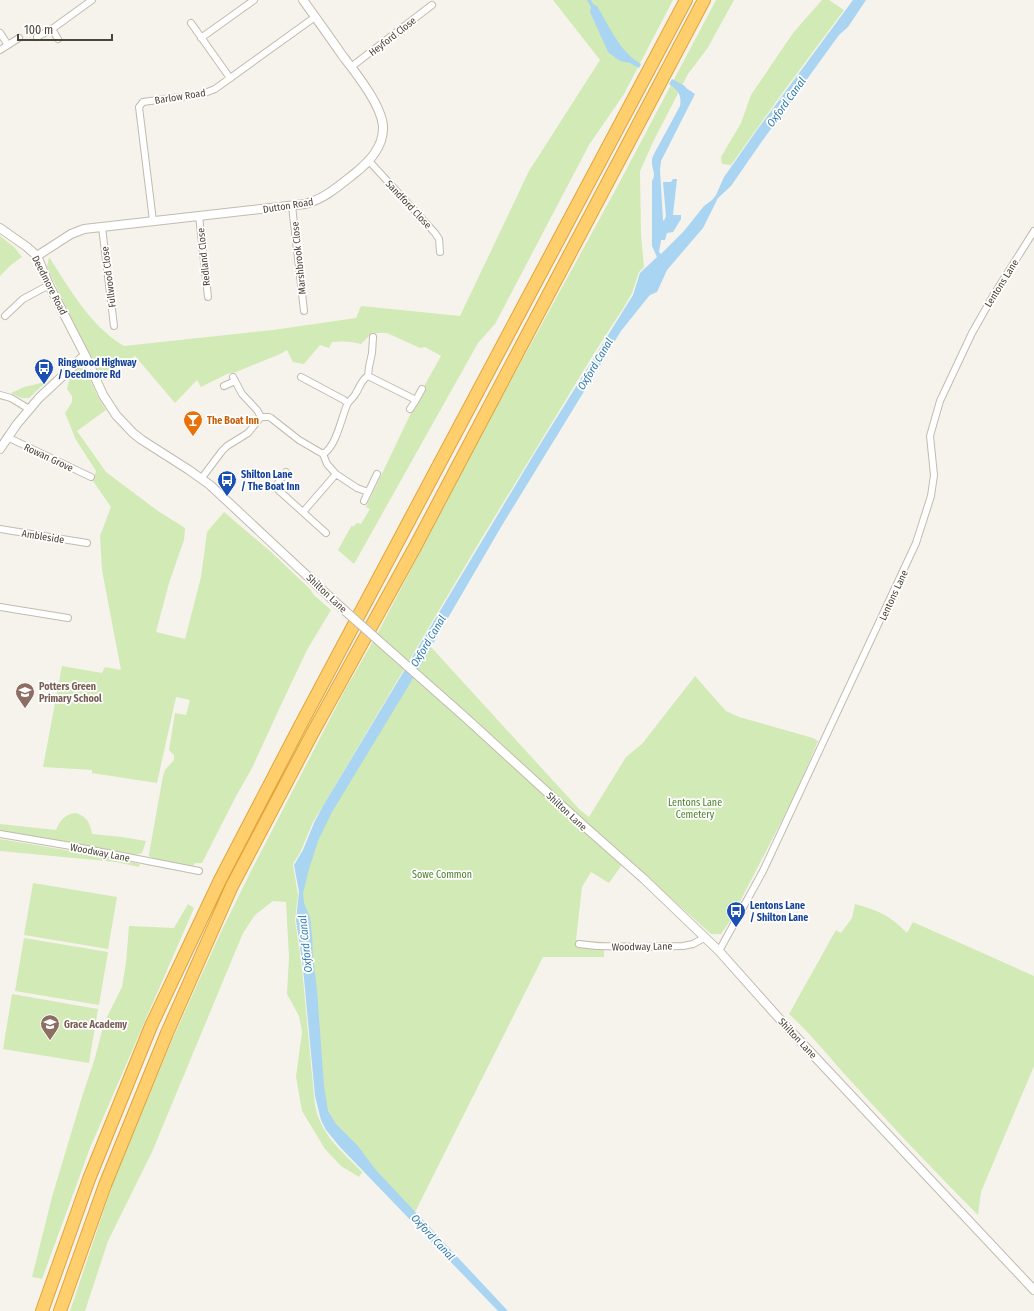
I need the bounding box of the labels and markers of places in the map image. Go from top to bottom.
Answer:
bus stop icon: Ringwood Highway / Deedmore Rd [33,357,55,385]
place label: Ringwood Highway / Deedmore Rd [58,357,137,381]
bar icon: The Boat Inn [182,409,204,437]
place label: The Boat Inn [207,415,259,427]
bus stop icon: Shilton Lane / The Boat Inn [216,469,238,497]
place label: Shilton Lane / The Boat Inn [241,469,300,493]
school or university icon: Potters Green Primary School [14,681,36,709]
place label: Potters Green Primary School [39,681,102,705]
bus stop icon: Lentons Lane / Shilton Lane [725,900,747,928]
place label: Lentons Lane / Shilton Lane [750,900,808,924]
school or university icon: Grace Academy [39,1013,61,1041]
place label: Grace Academy [64,1019,127,1031]

